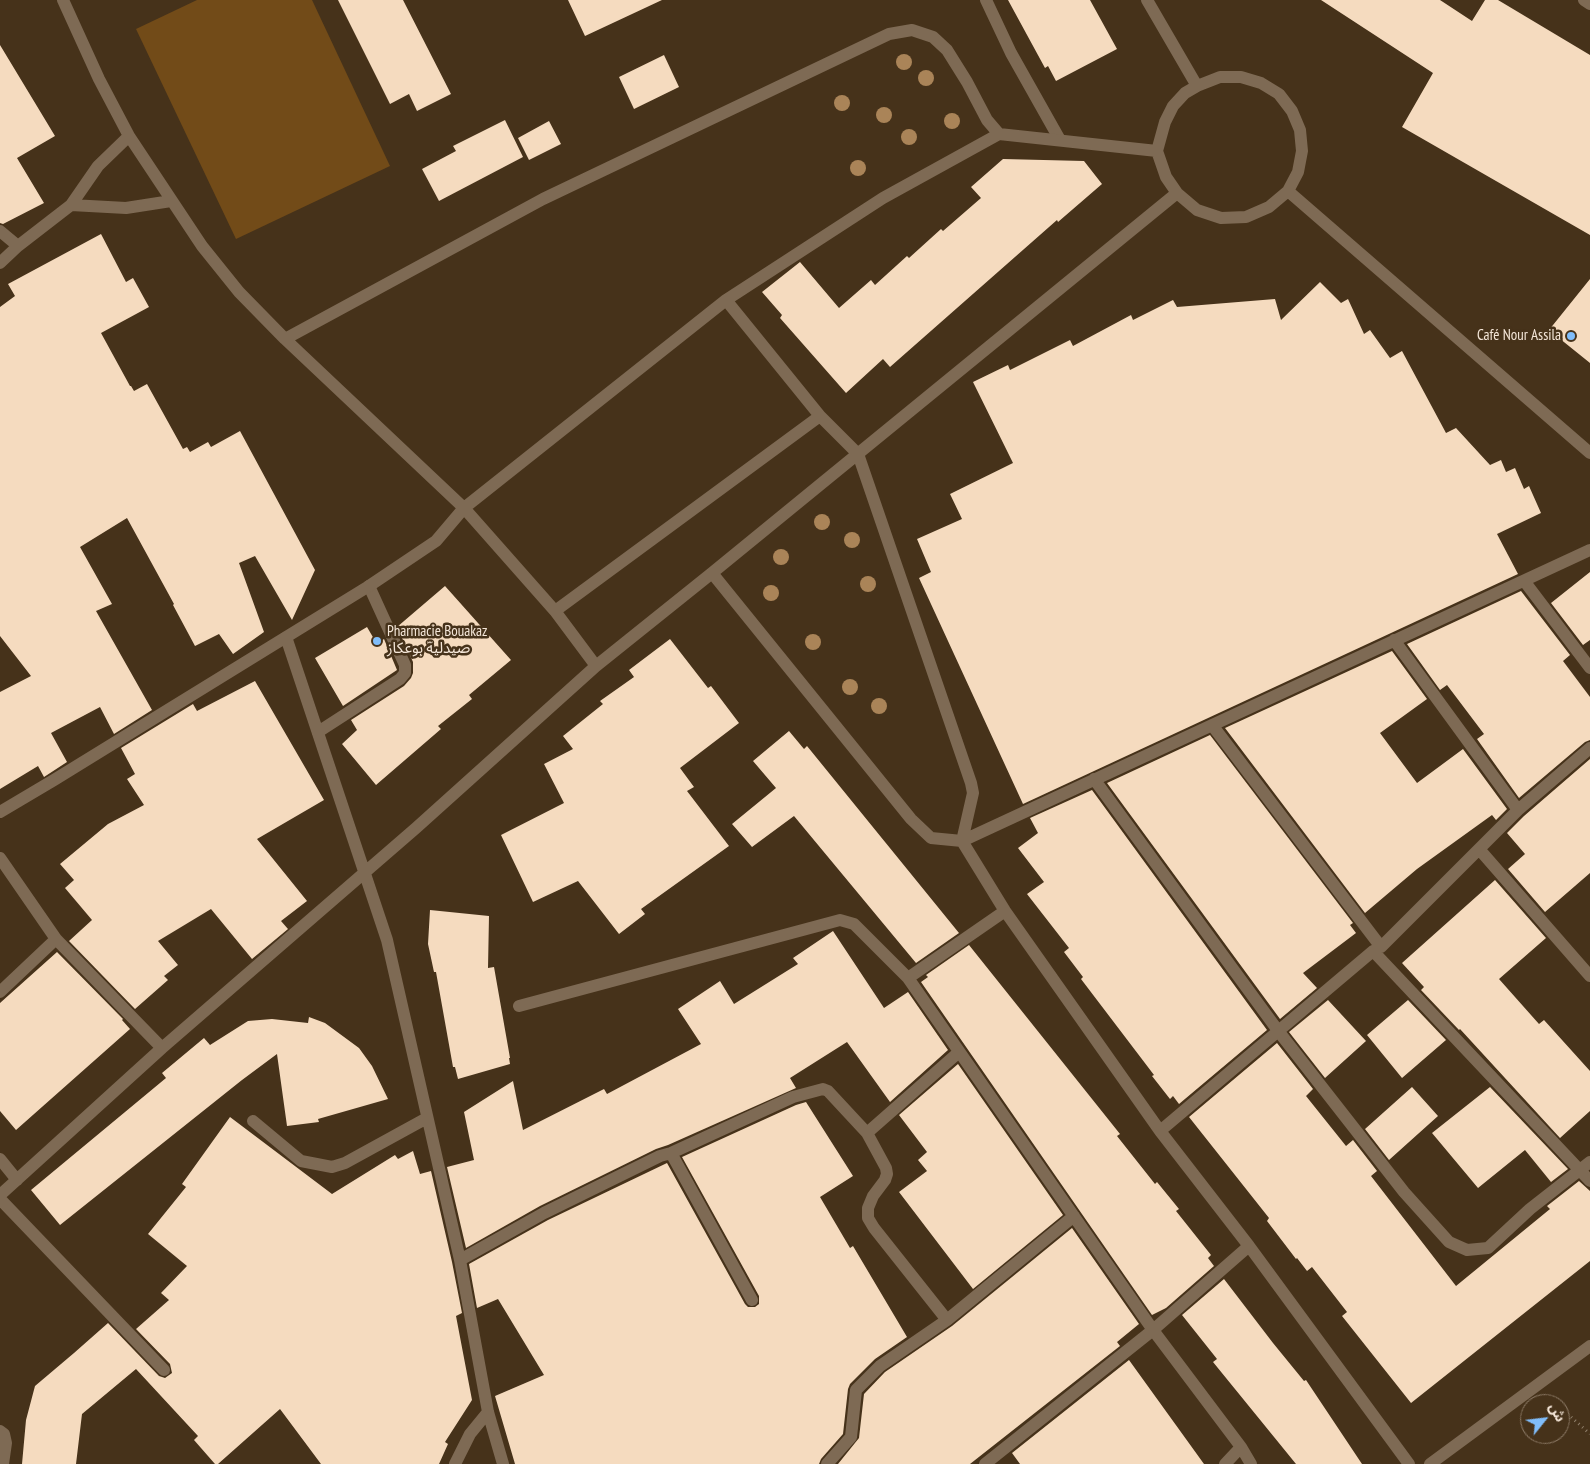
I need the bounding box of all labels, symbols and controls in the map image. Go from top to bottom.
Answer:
place label: Café Nour Assila [1477,327,1561,345]
marker: Café Nour Assila [1565,330,1577,342]
place label: Pharmacie Bouakaz صيدلية بوعكاز [387,623,487,658]
marker: Pharmacie Bouakaz صيدلية بوعكاز [371,635,383,647]
north arrow [1520,1394,1570,1444]
text: ش [1545,1399,1570,1425]

